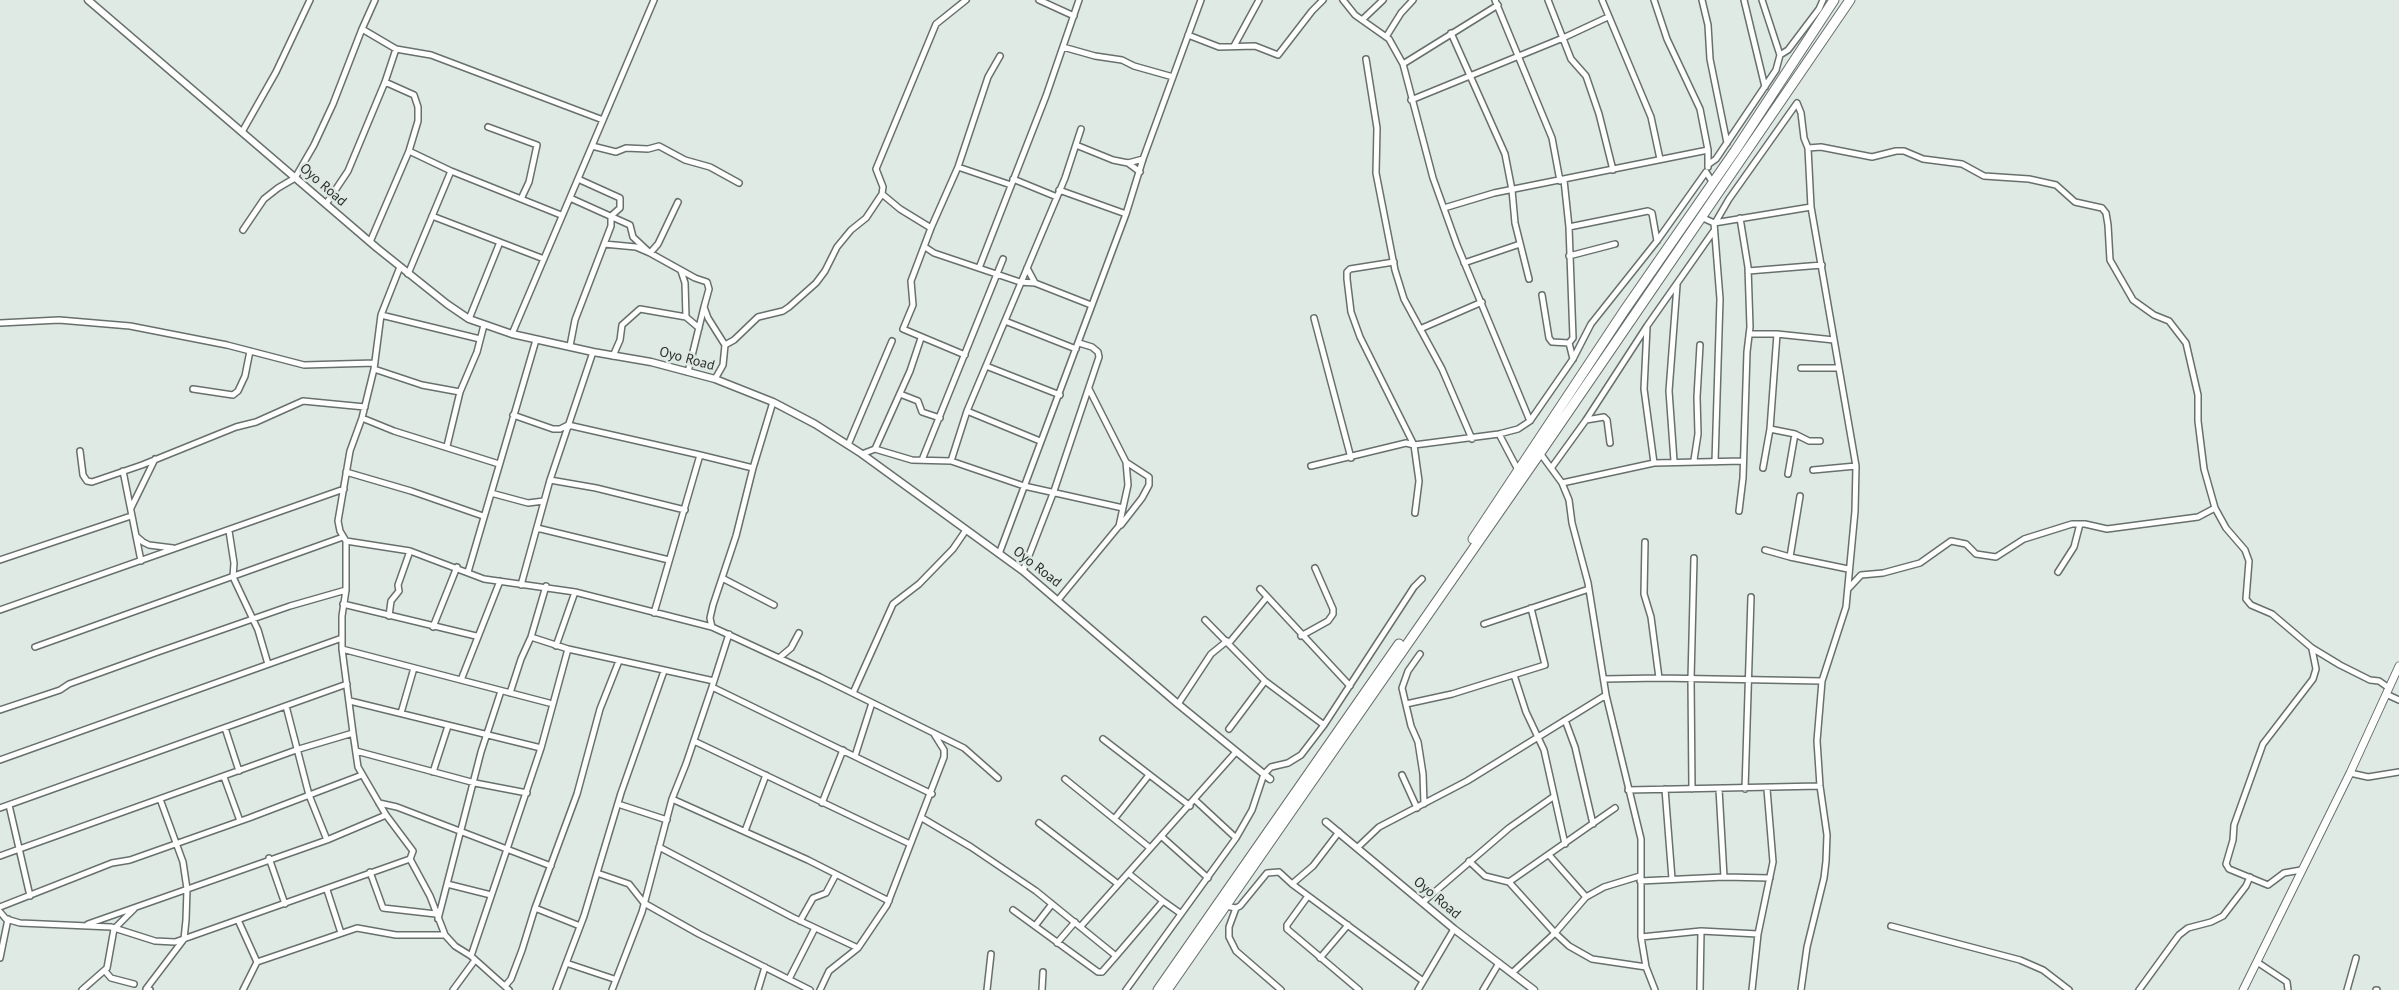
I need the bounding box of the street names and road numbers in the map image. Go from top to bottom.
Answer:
street label: Oyo Road [296,160,350,210]
street label: Oyo Road [657,344,717,374]
street label: Oyo Road [1010,543,1064,591]
street label: Oyo Road [1410,873,1464,923]

